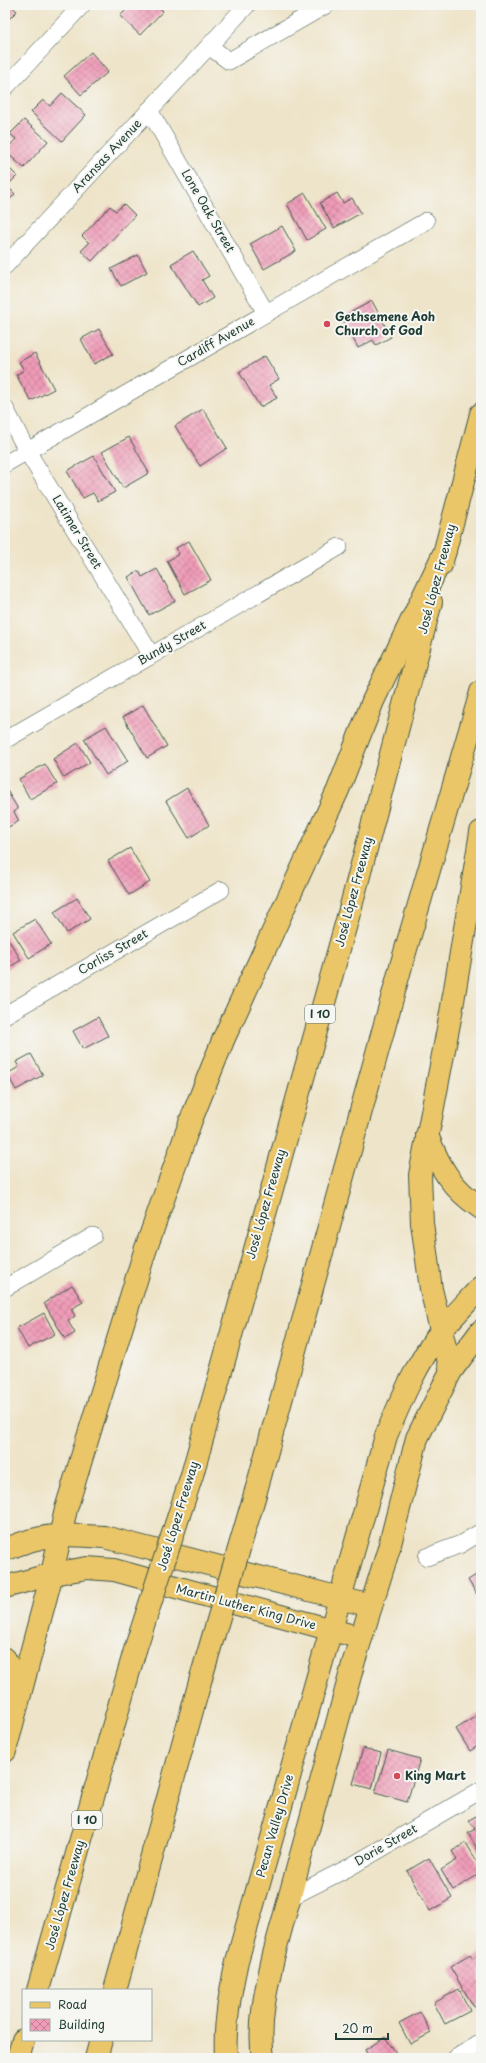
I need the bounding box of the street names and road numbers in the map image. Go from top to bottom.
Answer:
street label: Aransas Avenue [67,114,146,196]
street label: Lone Oak Street [178,165,240,256]
street label: Cardiff Avenue [174,312,257,371]
street label: Latimer Street [49,491,107,572]
street label: José López Freeway [413,522,459,636]
street label: Bundy Street [134,615,209,669]
street label: José López Freeway [330,835,376,949]
street label: Corliss Street [74,924,151,978]
road number: I 10 [305,1005,335,1023]
street label: José López Freeway [241,1147,289,1261]
street label: José López Freeway [152,1459,202,1573]
street label: Martin Luther King Drive [174,1579,318,1633]
street label: Pecan Valley Drive [251,1772,297,1879]
road number: I 10 [72,1811,102,1829]
street label: Dorie Street [351,1819,420,1869]
street label: José López Freeway [40,1838,88,1952]

